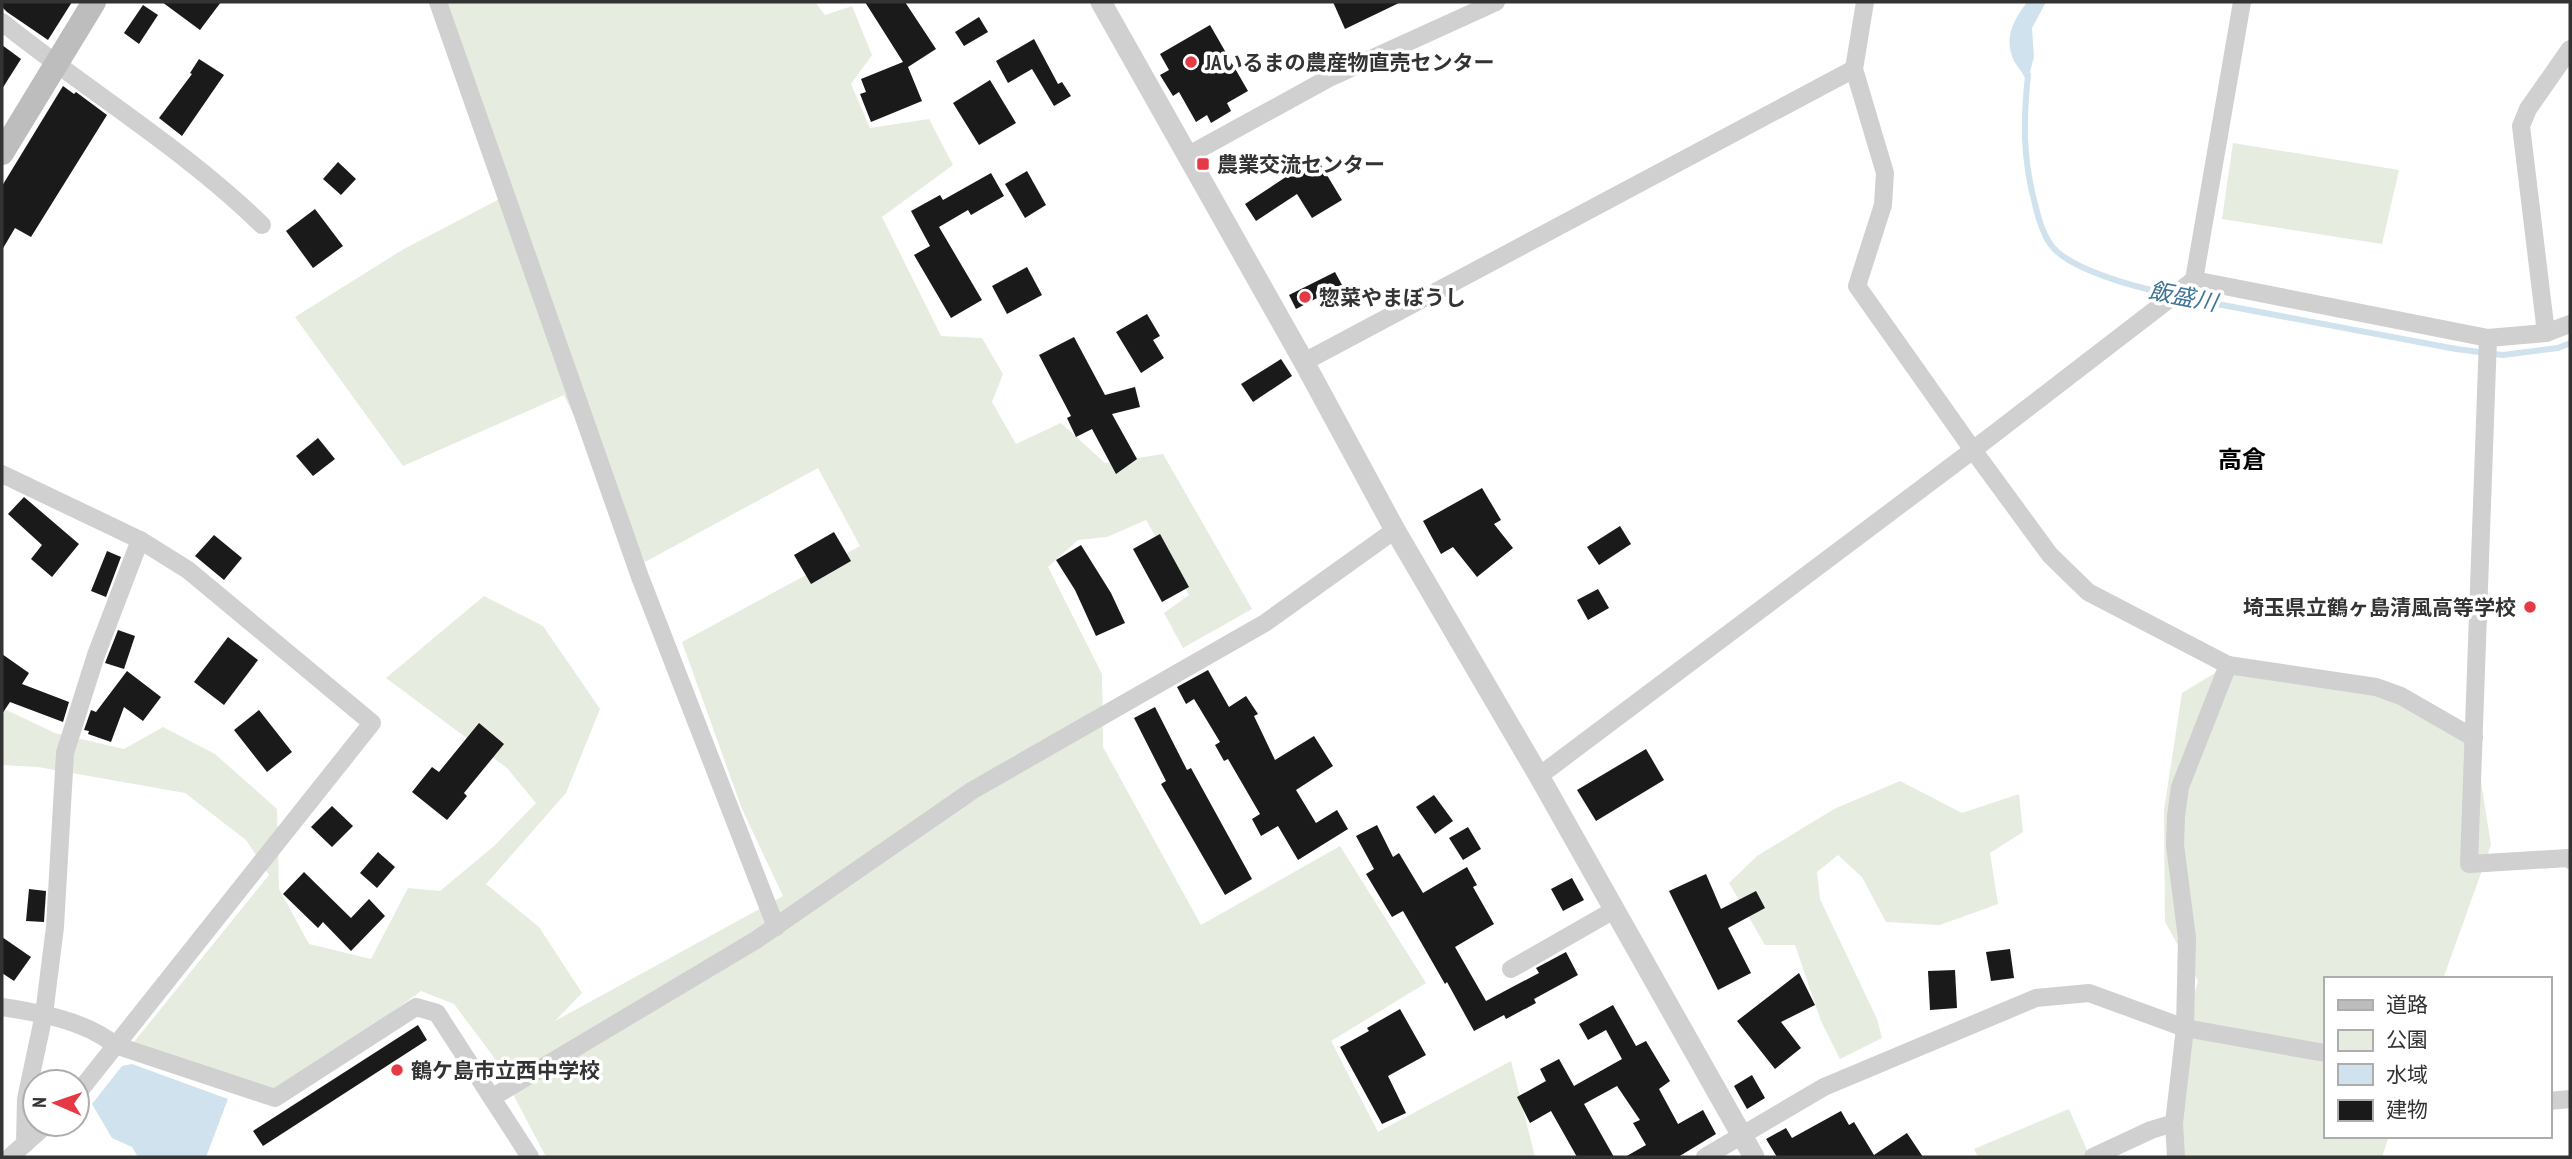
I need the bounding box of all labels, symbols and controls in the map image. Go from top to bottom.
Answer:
place label: JAいるまの農産物直売センター [1204,49,1495,76]
marker: JAいるまの農産物直売センター [1183,54,1199,70]
place label: 農業交流センター [1217,151,1385,178]
marker: 農業交流センター [1195,156,1211,172]
water label: 飯盛川 [2146,275,2223,317]
place label: 惣菜やまぼうし [1319,284,1466,311]
marker: 惣菜やまぼうし [1297,289,1313,305]
district label: 高倉 [2218,444,2266,475]
place label: 埼玉県立鶴ヶ島清風高等学校 [2243,594,2516,621]
marker: 埼玉県立鶴ヶ島清風高等学校 [2522,599,2538,615]
legend [2324,977,2551,1138]
text: 道路 [2386,991,2428,1018]
text: 公園 [2386,1026,2428,1053]
place label: 鶴ケ島市立西中学校 [411,1057,600,1084]
text: 水域 [2386,1061,2428,1088]
marker: 鶴ケ島市立西中学校 [389,1062,405,1078]
north arrow [21,1068,91,1138]
text: 建物 [2386,1096,2428,1123]
text: N [27,1097,51,1108]

